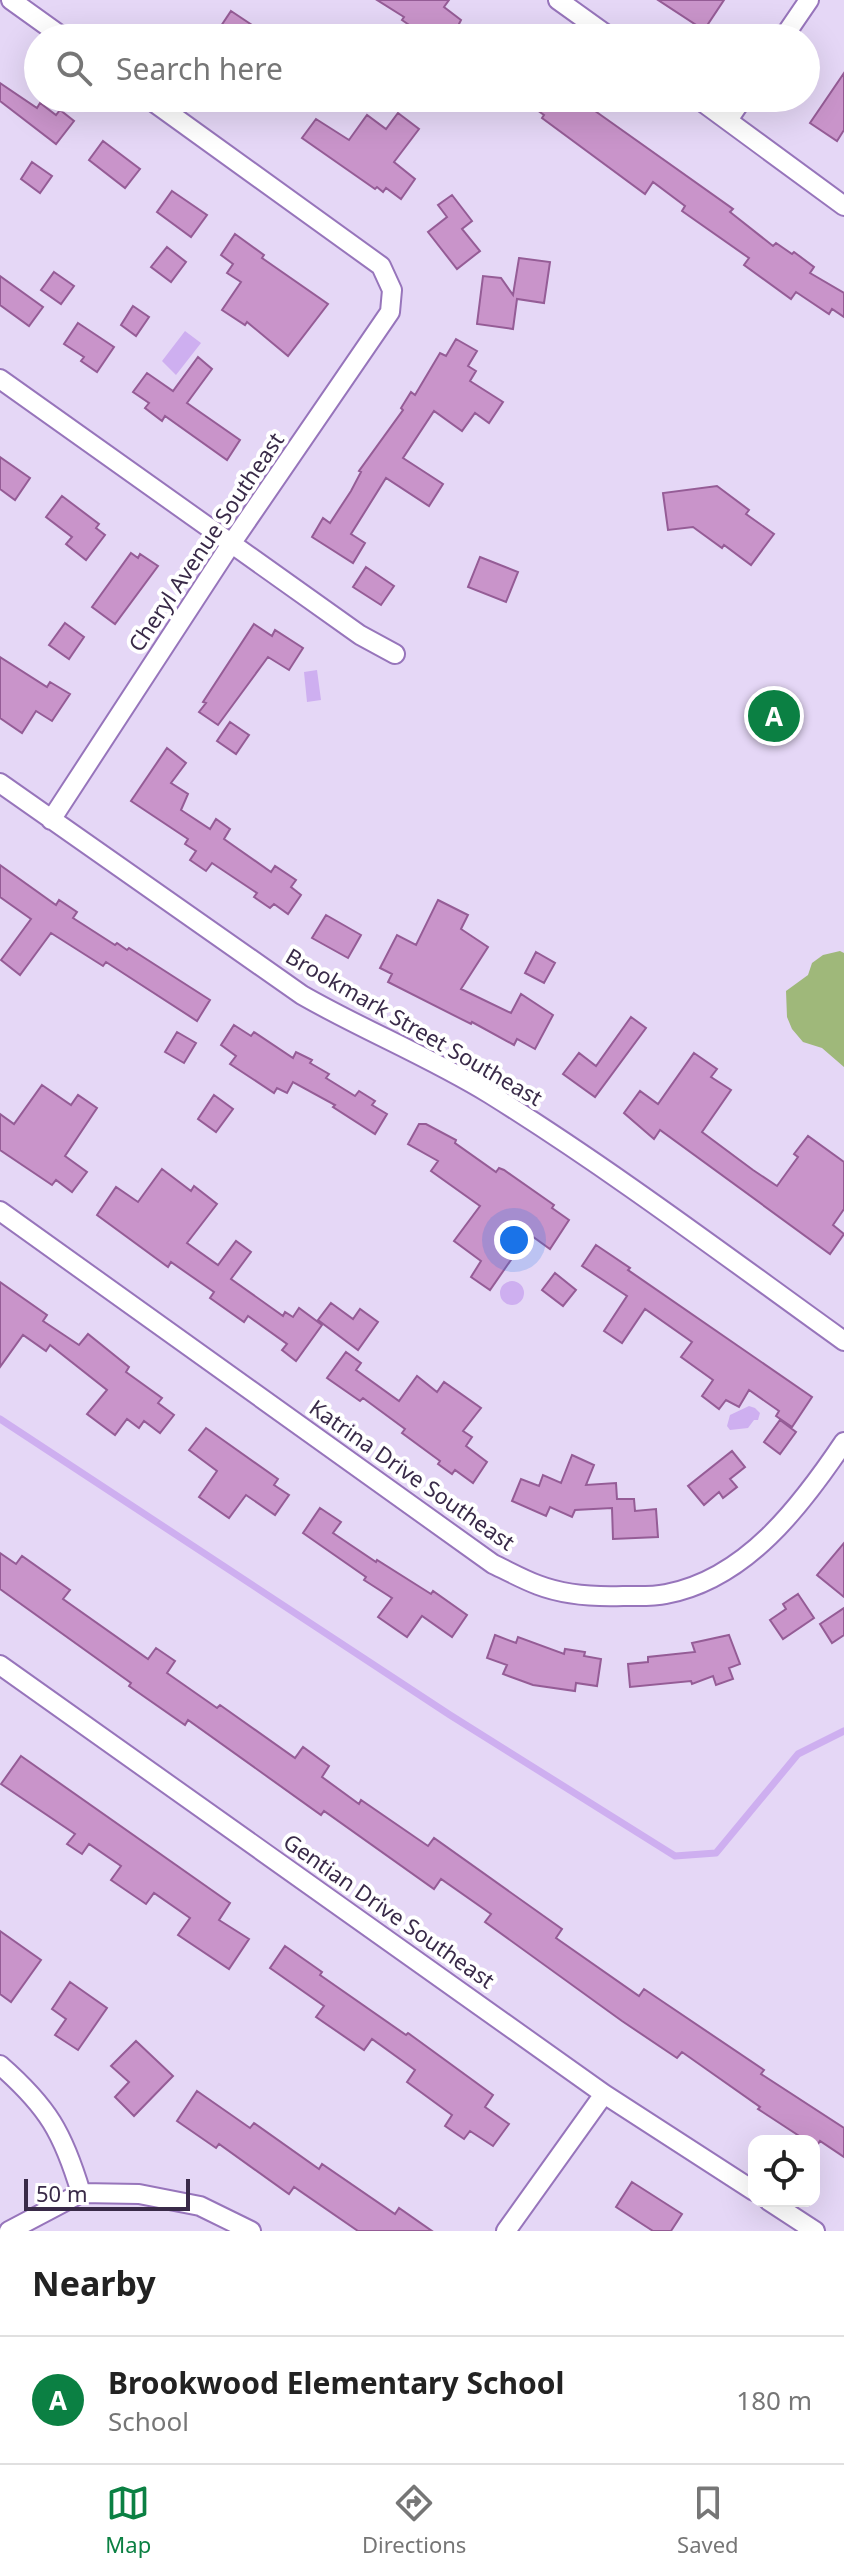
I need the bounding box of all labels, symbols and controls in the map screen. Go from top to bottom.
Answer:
search box [24,24,820,112]
icon: search [52,46,96,90]
text: Search here [116,48,283,89]
street label: Cheryl Avenue Southeast [121,426,290,657]
pin: A [748,686,800,746]
street label: Brookmark Street Southeast [281,940,548,1112]
your location [494,1220,534,1260]
street label: Katrina Drive Southeast [304,1392,521,1557]
street label: Gentian Drive Southeast [278,1826,501,1995]
map controls [748,2135,820,2207]
button: locate [748,2135,820,2207]
scale bar [24,2175,190,2211]
text: 50 m [36,2178,87,2208]
text: Nearby [32,2260,156,2306]
text: Brookwood Elementary School [108,2362,564,2403]
text: A [49,2382,67,2418]
text: 180 m [736,2382,812,2418]
text: School [108,2403,189,2439]
tab: Map [105,2481,151,2559]
tab: Directions [362,2481,466,2559]
tab: Saved [677,2481,739,2559]

